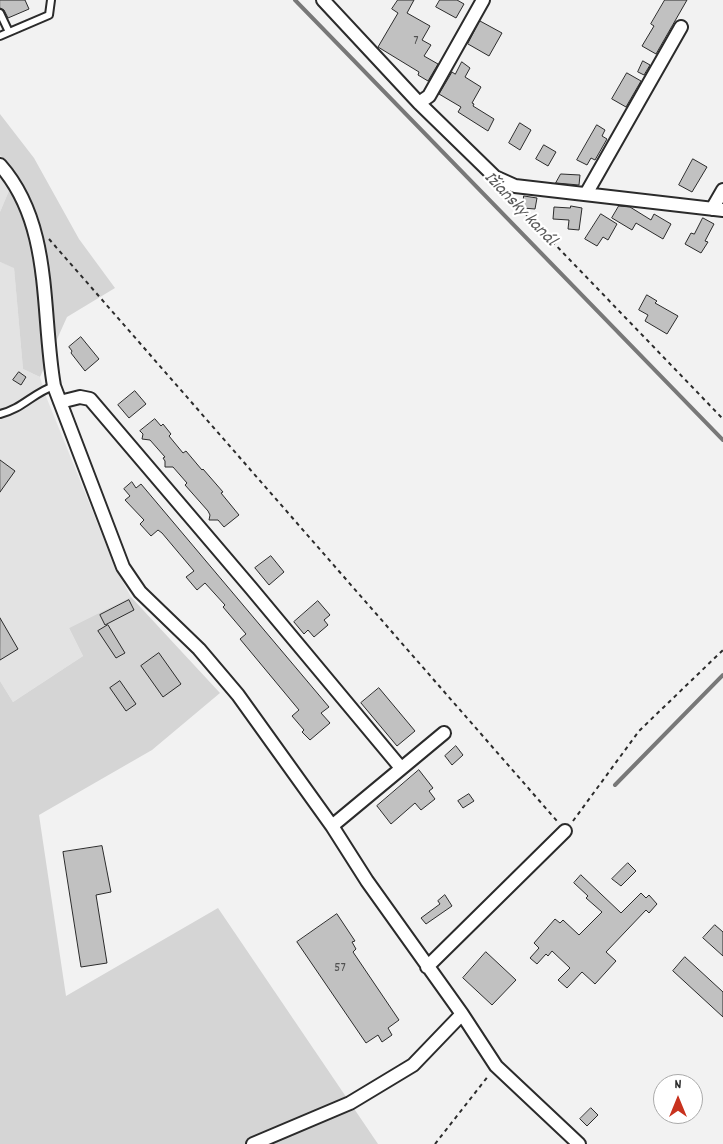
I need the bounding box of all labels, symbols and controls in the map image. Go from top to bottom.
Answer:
house number: 7 [413,34,419,50]
water label: Ižiansky kanál [478,168,560,252]
house number: 57 [334,961,346,977]
north arrow [653,1074,703,1124]
text: N [675,1075,681,1095]

